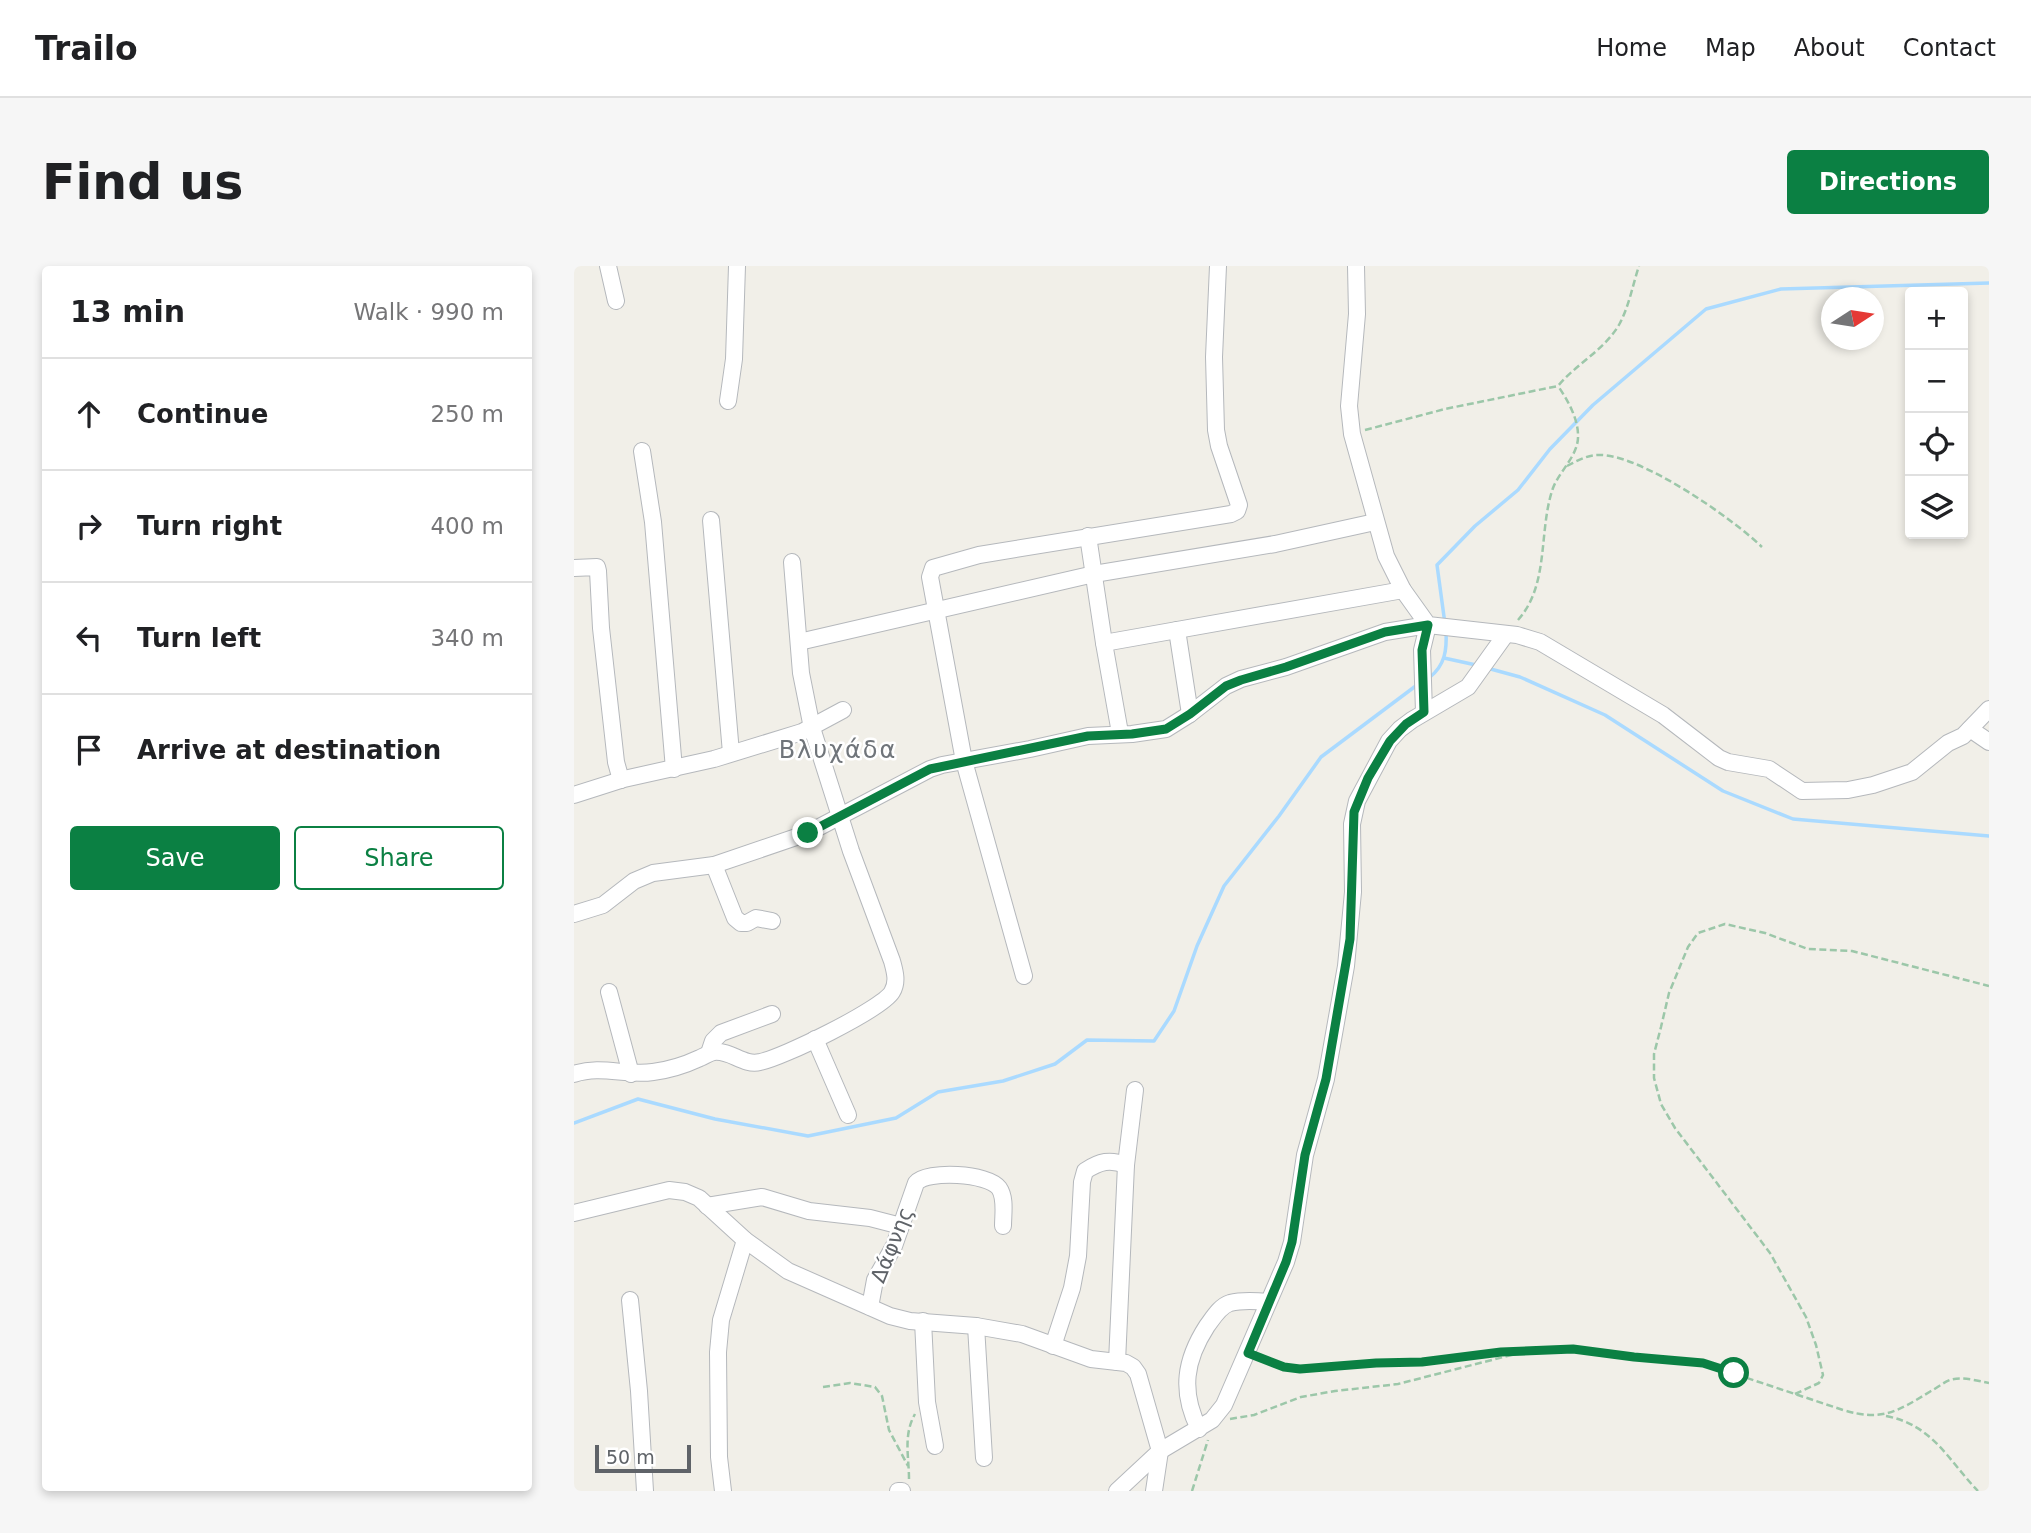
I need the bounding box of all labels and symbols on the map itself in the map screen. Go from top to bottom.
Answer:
north arrow [1821,287,1884,350]
district label: Βλυχάδα [779,736,897,764]
route end [792,817,823,848]
street label: Δάφνης [866,1204,918,1286]
route start [1718,1357,1749,1388]
scale bar [595,1442,691,1474]

